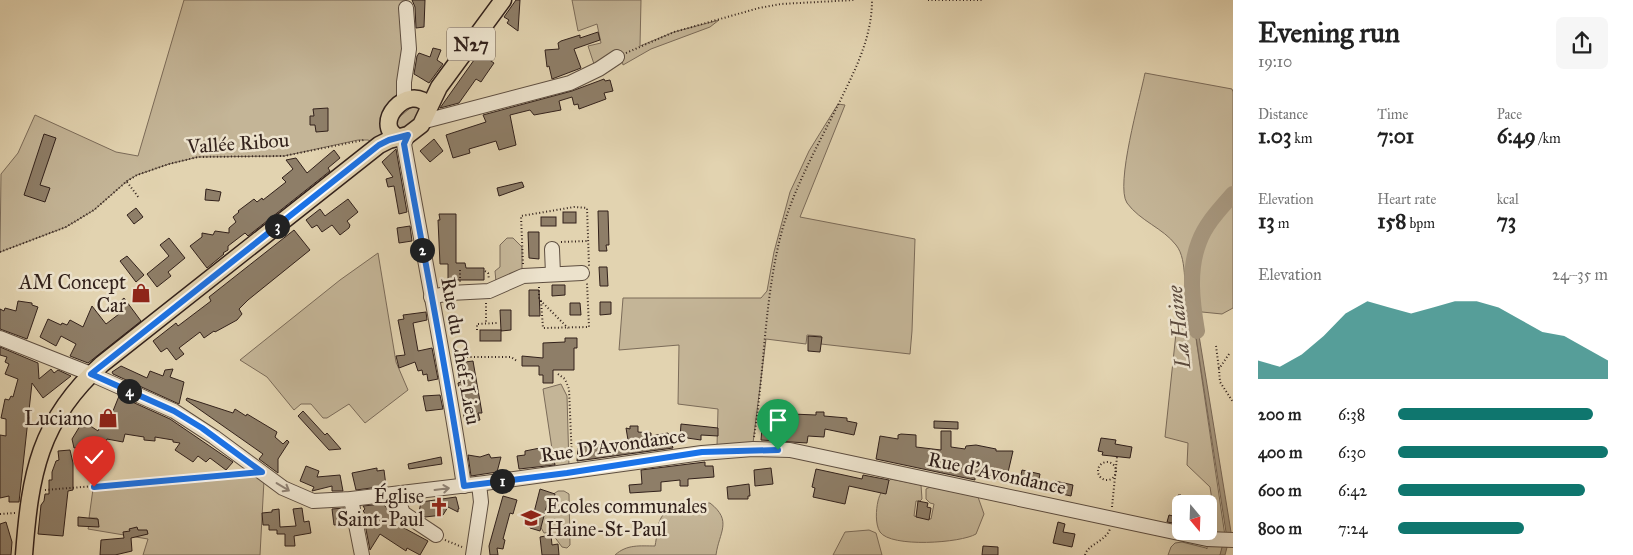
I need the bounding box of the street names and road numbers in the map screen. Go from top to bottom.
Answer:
road number: N27 [447,28,495,61]
street label: Vallée Ribou [185,127,290,159]
street label: Rue du Chef-Lieu [436,275,486,427]
street label: Rue D'Avondance [539,423,687,467]
street label: Rue d'Avondance [926,447,1068,499]

